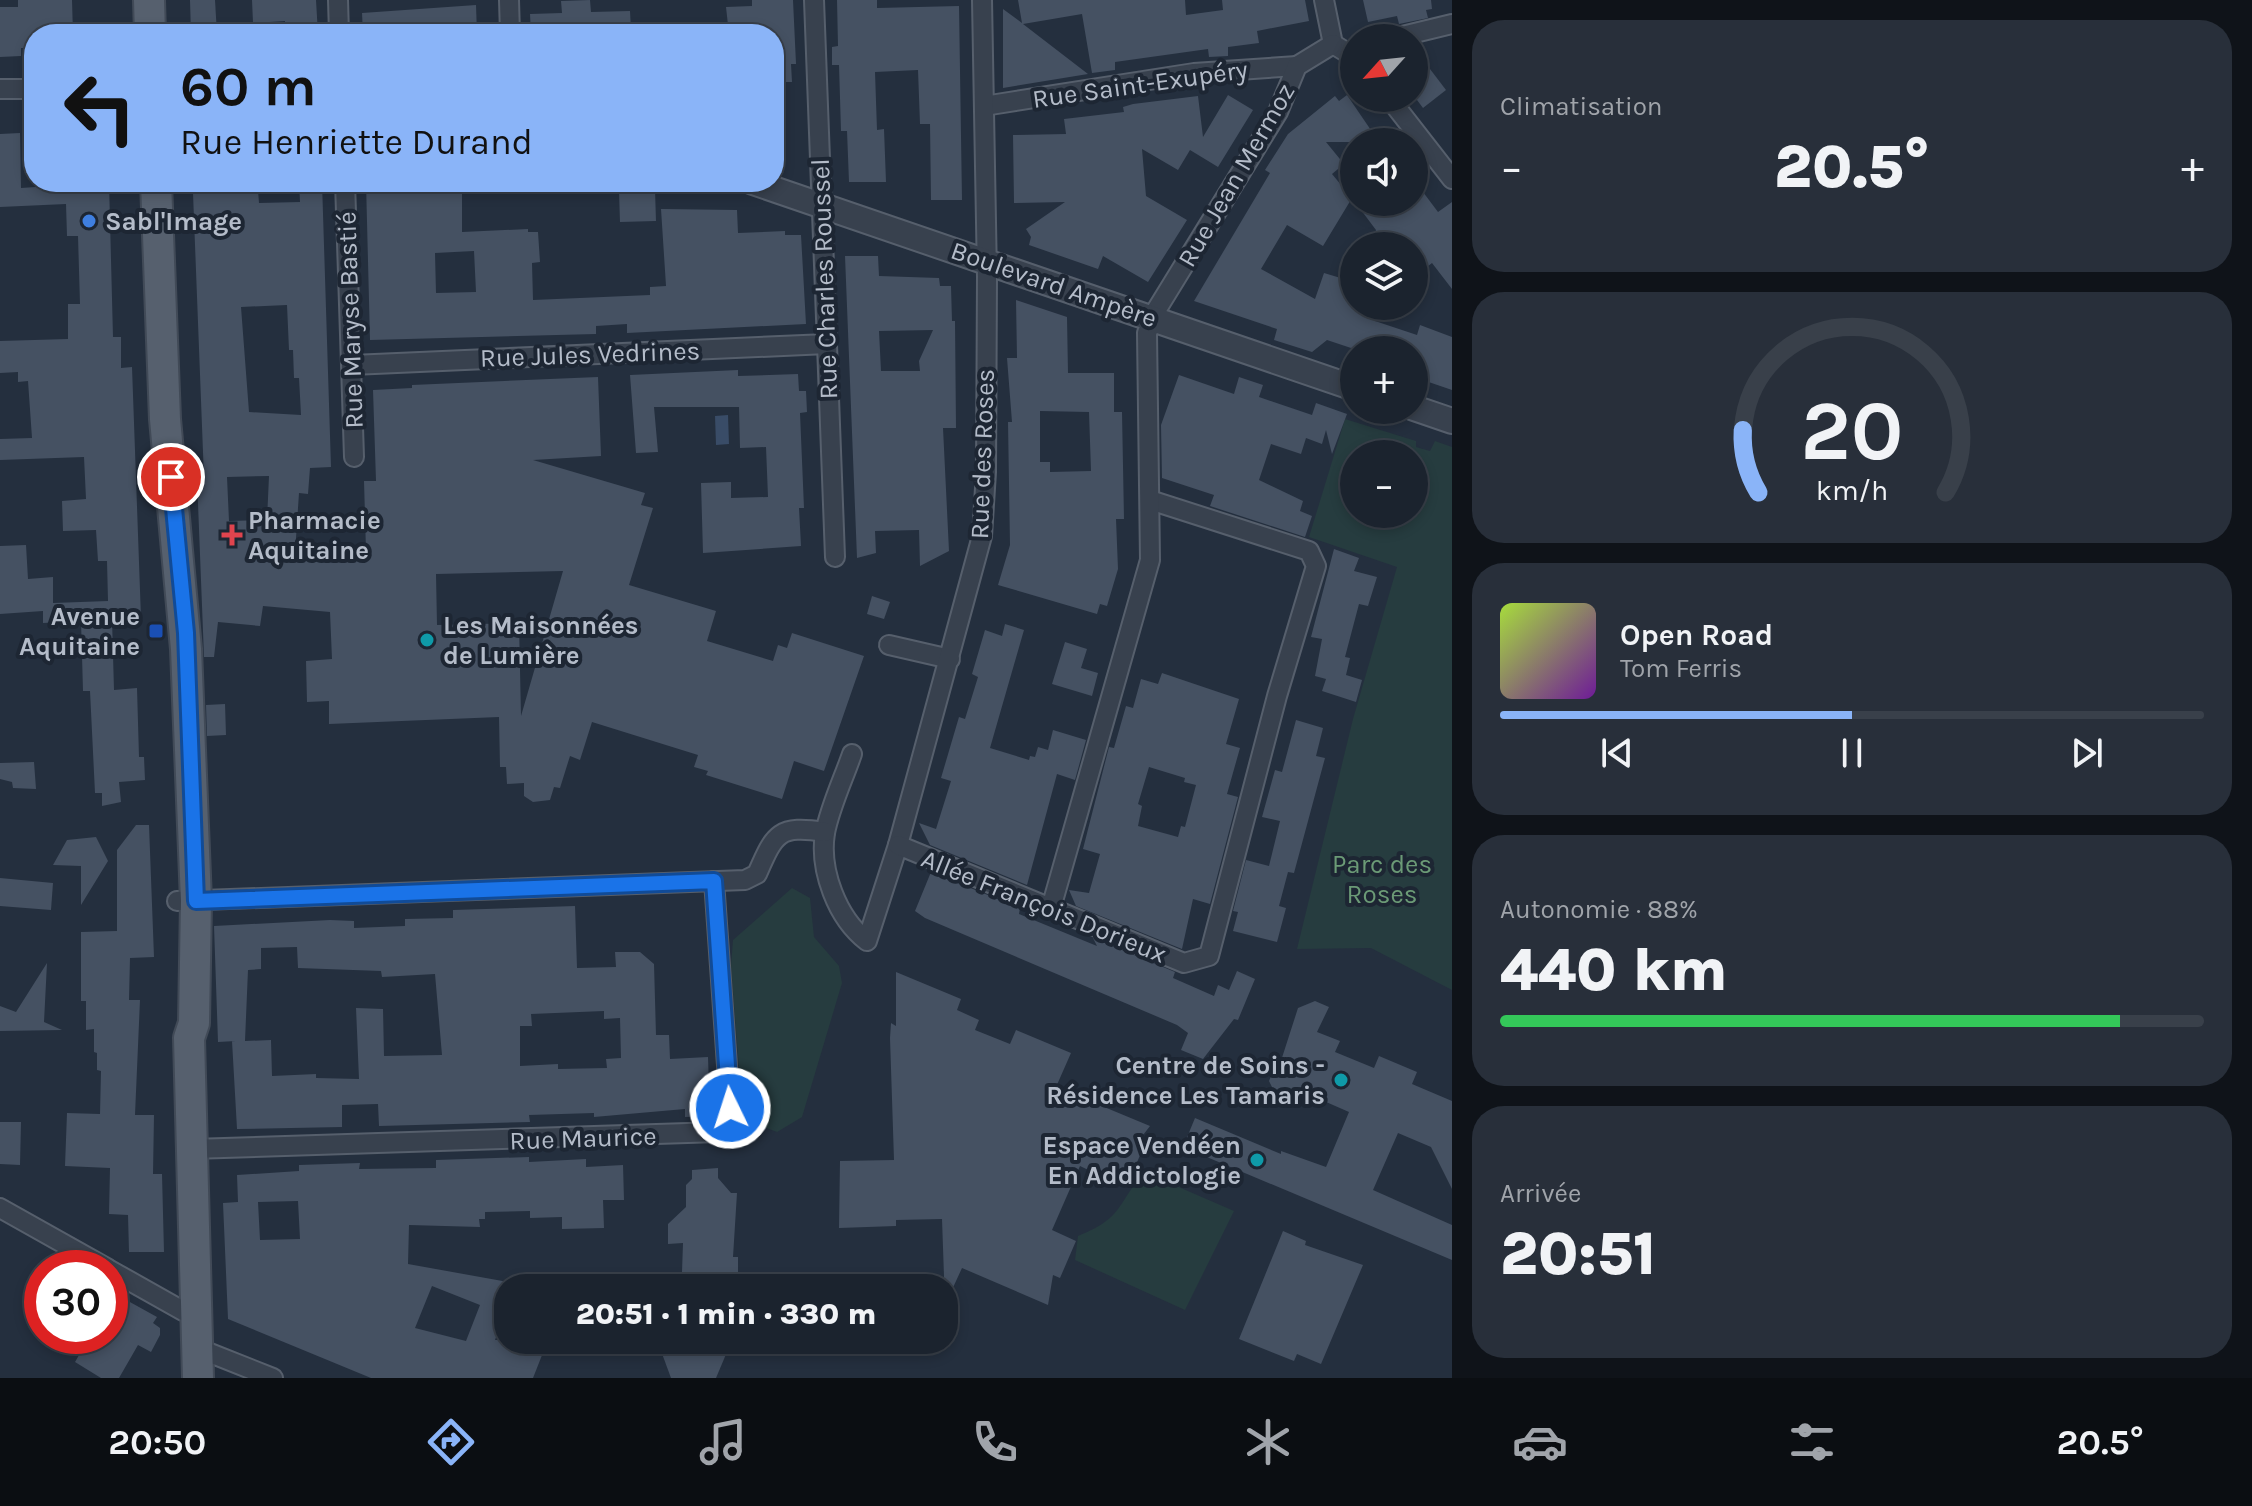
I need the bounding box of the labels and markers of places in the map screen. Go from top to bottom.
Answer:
place label: Sabl'Image [105,206,242,237]
marker: Sabl'Image [80,212,98,230]
pin [137,443,205,511]
place label: Pharmacie Aquitaine [248,505,381,566]
marker: Pharmacie Aquitaine [223,526,241,544]
place label: Avenue Aquitaine [19,601,140,662]
place label: Les Maisonnées de Lumière [443,610,639,671]
marker: Avenue Aquitaine [147,622,165,640]
marker: Les Maisonnées de Lumière [418,631,436,649]
place label: Centre de Soins - Résidence Les Tamaris [1046,1050,1325,1111]
marker: Centre de Soins - Résidence Les Tamaris [1332,1071,1350,1089]
place label: Espace Vendéen En Addictologie [1043,1130,1241,1191]
marker: Espace Vendéen En Addictologie [1248,1151,1266,1169]

